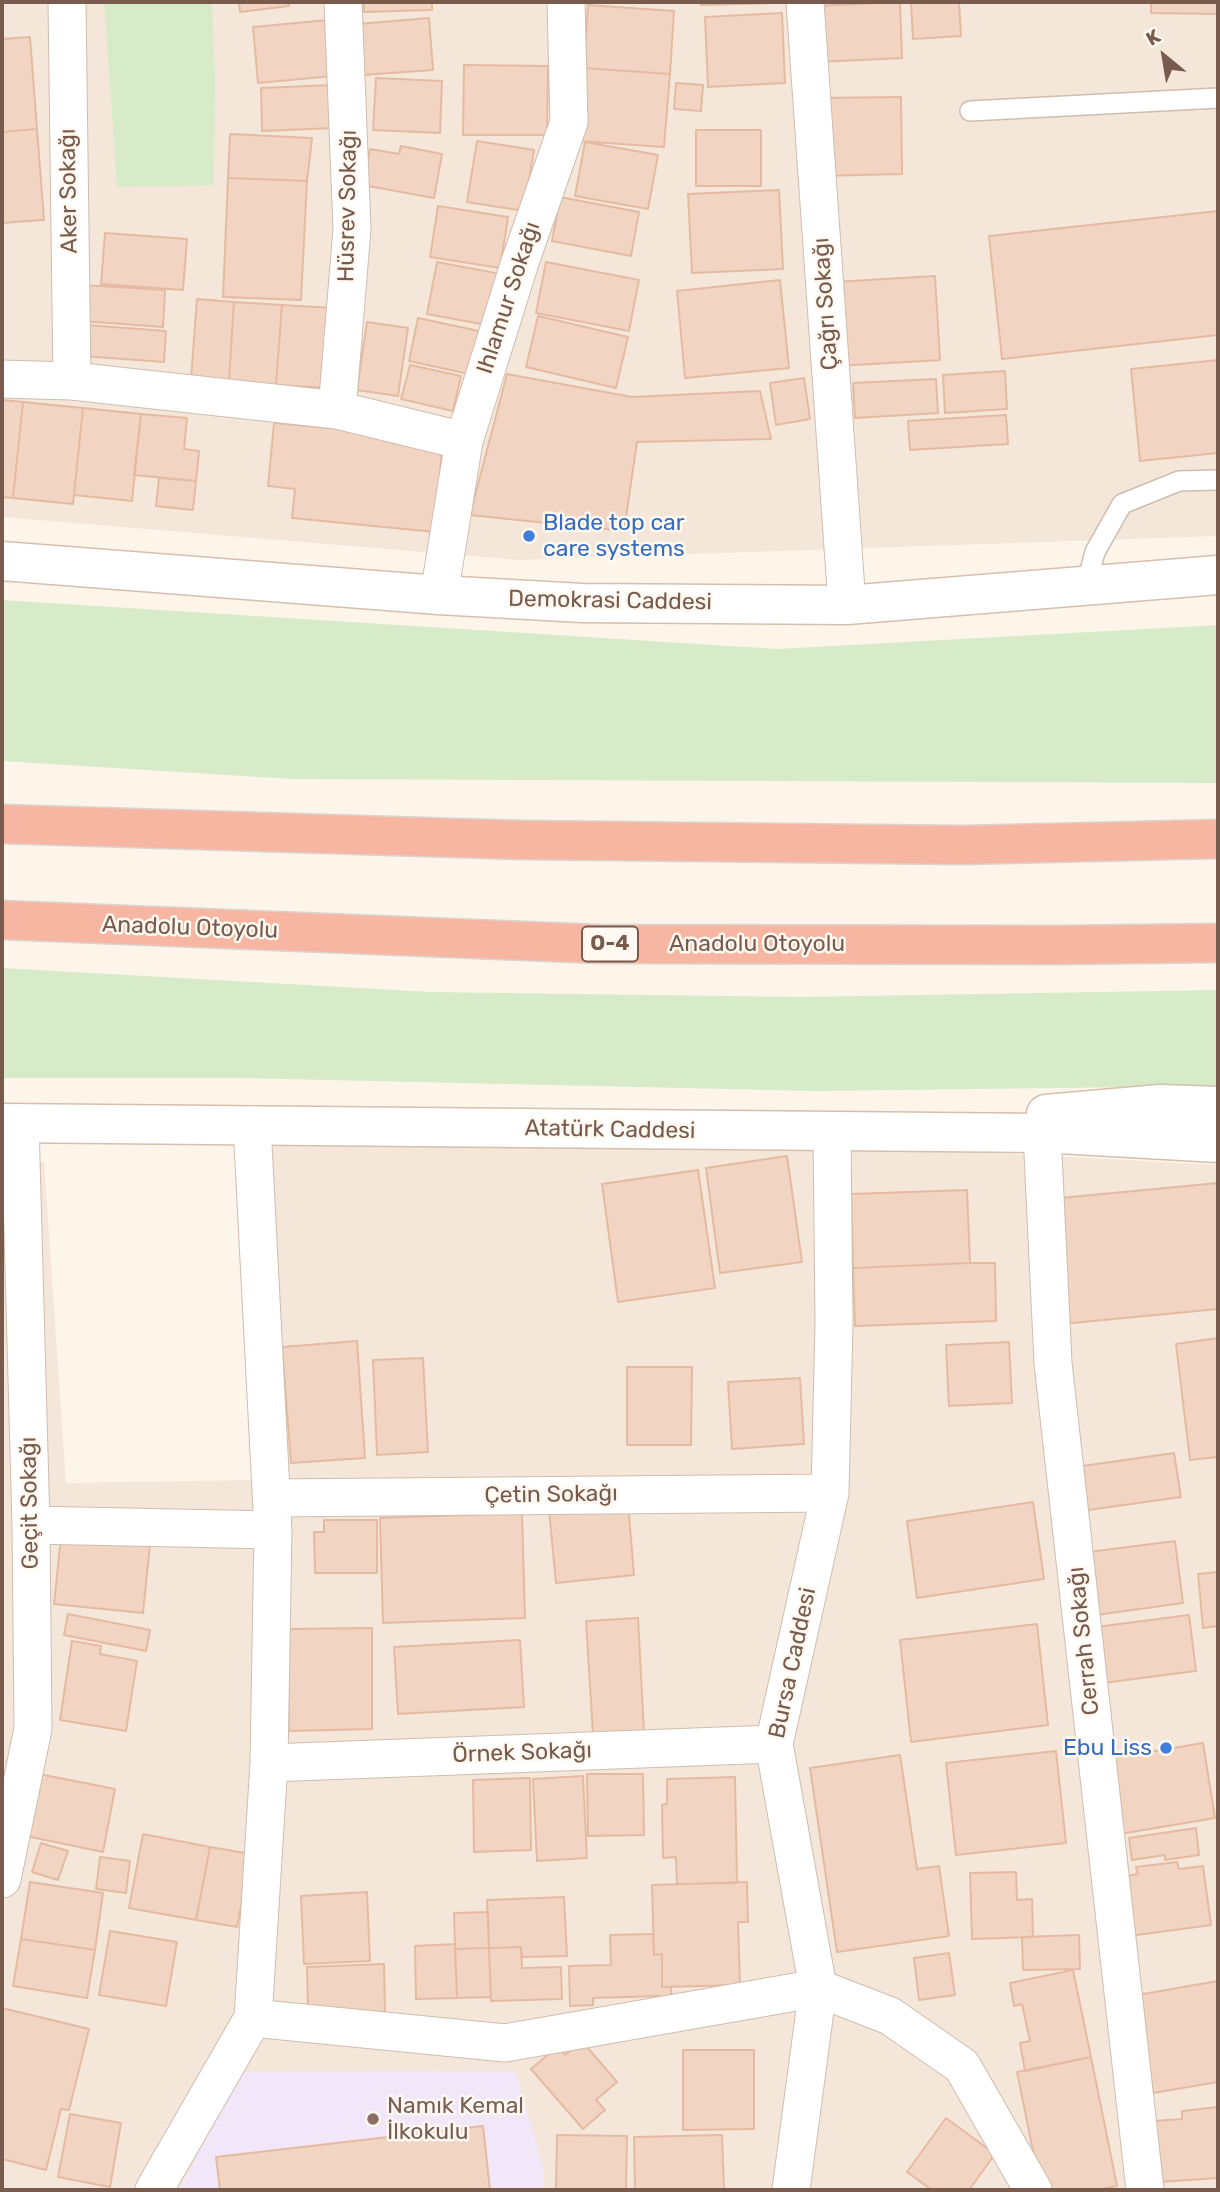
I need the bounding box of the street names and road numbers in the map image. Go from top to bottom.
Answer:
street label: Aker Sokağı [54,128,84,254]
street label: Hüsrev Sokağı [333,130,363,282]
street label: Ihlamur Sokağı [471,218,547,378]
street label: Çağrı Sokağı [808,237,844,371]
street label: Demokrasi Caddesi [508,585,712,617]
street label: Anadolu Otoyolu [101,911,279,945]
road number: O-4 [582,926,638,962]
street label: Anadolu Otoyolu [669,930,845,958]
street label: Atatürk Caddesi [524,1115,696,1145]
street label: Geçit Sokağı [15,1436,45,1570]
street label: Çetin Sokağı [484,1480,618,1510]
street label: Cerrah Sokağı [1062,1565,1106,1717]
street label: Bursa Caddesi [764,1585,822,1741]
street label: Örnek Sokağı [452,1737,592,1769]

